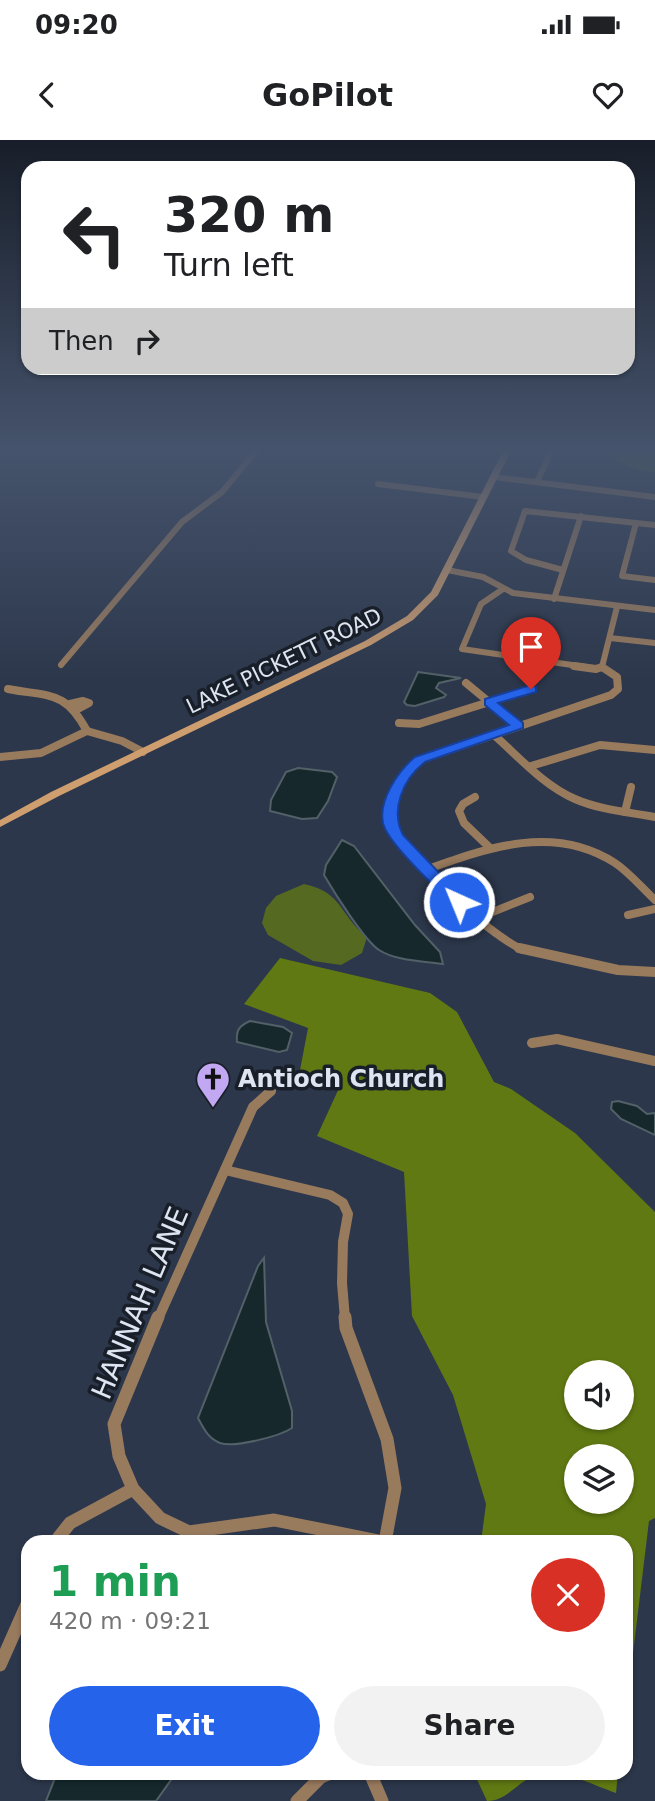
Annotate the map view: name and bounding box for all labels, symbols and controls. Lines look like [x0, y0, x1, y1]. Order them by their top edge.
text: 09:20 [35, 10, 118, 40]
icon: back [28, 76, 66, 114]
text: GoPilot [262, 76, 393, 114]
icon: heart [589, 76, 627, 114]
text: 320 m [164, 187, 334, 244]
icon: left [49, 189, 140, 280]
text: Turn left [164, 246, 294, 284]
icon: right [128, 322, 166, 360]
text: Then [49, 326, 114, 356]
street label: LAKE PICKETT ROAD [183, 603, 385, 719]
pin [501, 617, 561, 689]
icon: arrive [512, 628, 550, 666]
position arrow [422, 865, 496, 939]
church icon: Antioch Church [194, 1060, 232, 1109]
place label: Antioch Church [238, 1065, 444, 1093]
street label: HANNAH LANE [85, 1202, 195, 1404]
map controls [564, 1360, 634, 1514]
button: sound [564, 1360, 634, 1430]
button: layers [564, 1444, 634, 1514]
text: 1 min [49, 1557, 181, 1606]
button: close [531, 1558, 605, 1632]
text: 420 m · 09:21 [49, 1608, 211, 1634]
button: Exit [49, 1686, 320, 1766]
button: Share [334, 1686, 605, 1766]

